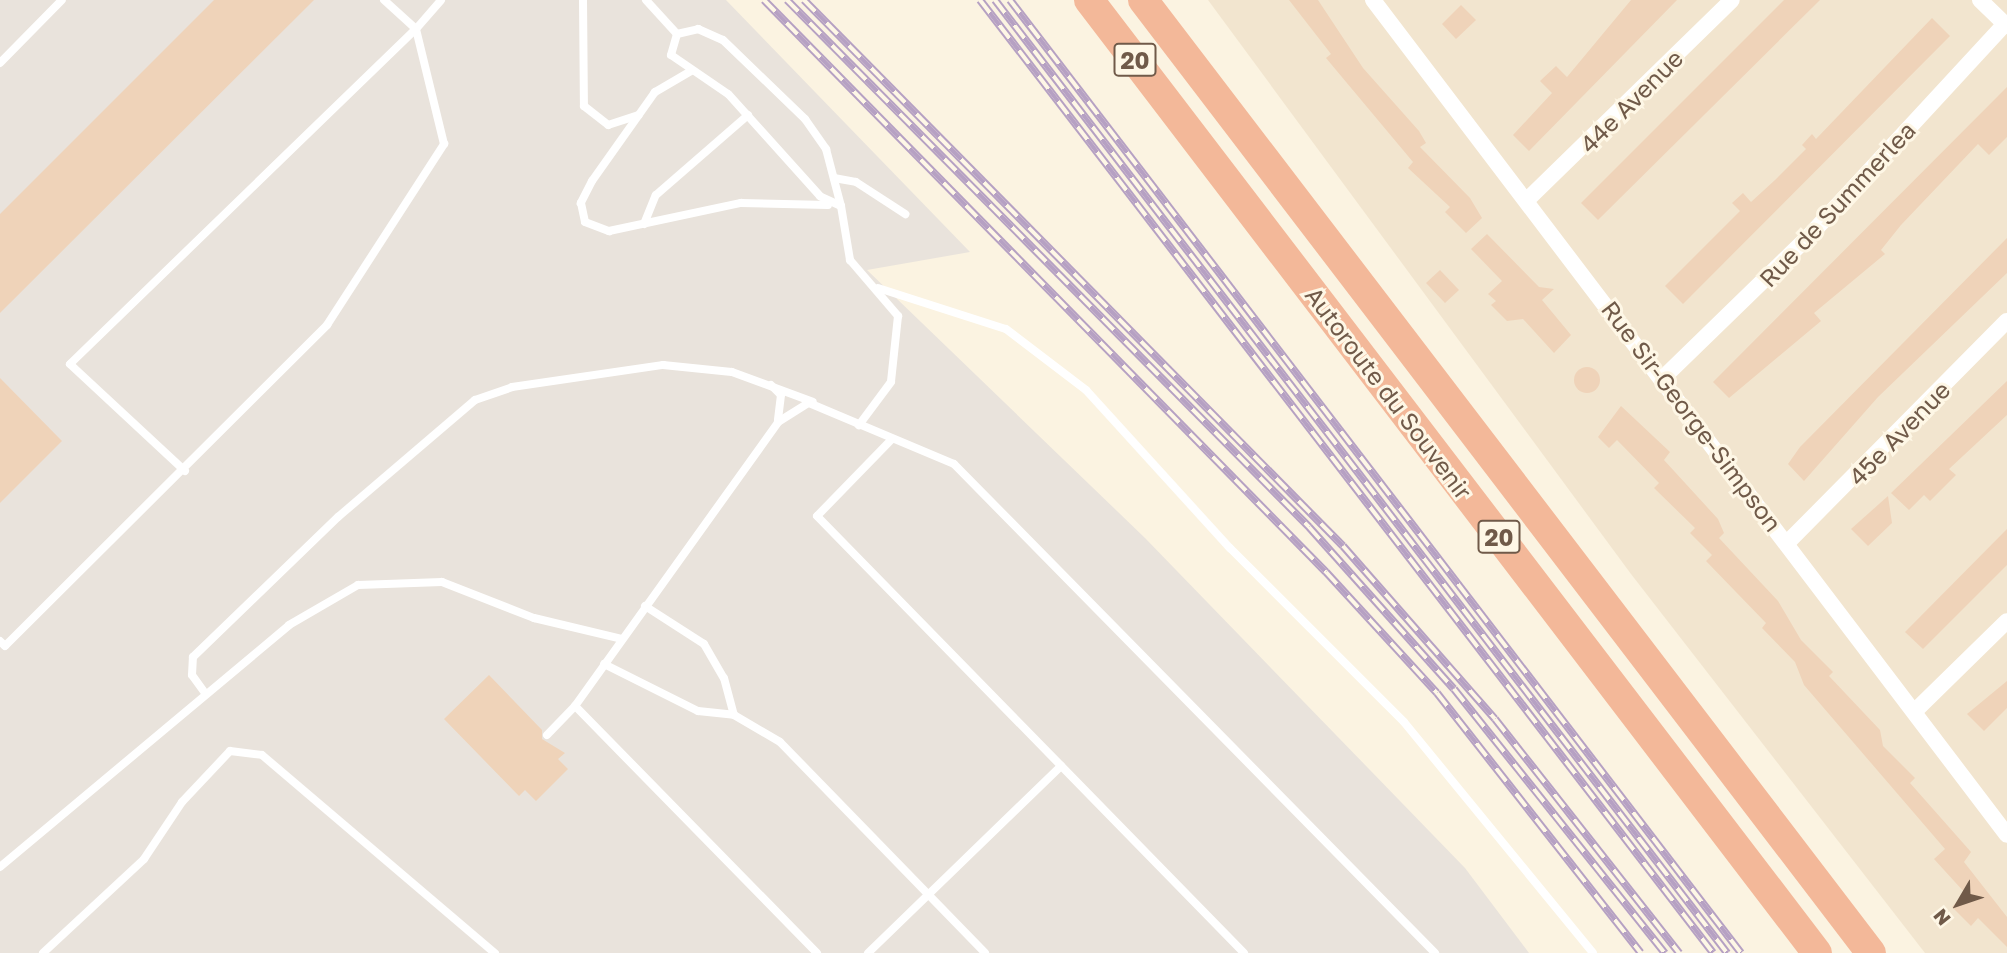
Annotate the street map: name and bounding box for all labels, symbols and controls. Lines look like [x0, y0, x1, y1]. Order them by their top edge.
road number: 20 [1112, 40, 1158, 80]
street label: 44e Avenue [1573, 43, 1689, 159]
street label: Rue de Summerlea [1753, 115, 1921, 293]
street label: Autoroute du Souvenir [1300, 281, 1478, 505]
street label: Rue Sir-George-Simpson [1596, 295, 1788, 537]
street label: 45e Avenue [1842, 375, 1956, 491]
road number: 20 [1476, 517, 1522, 556]
north arrow [1923, 869, 1993, 939]
text: N [1928, 905, 1955, 930]

